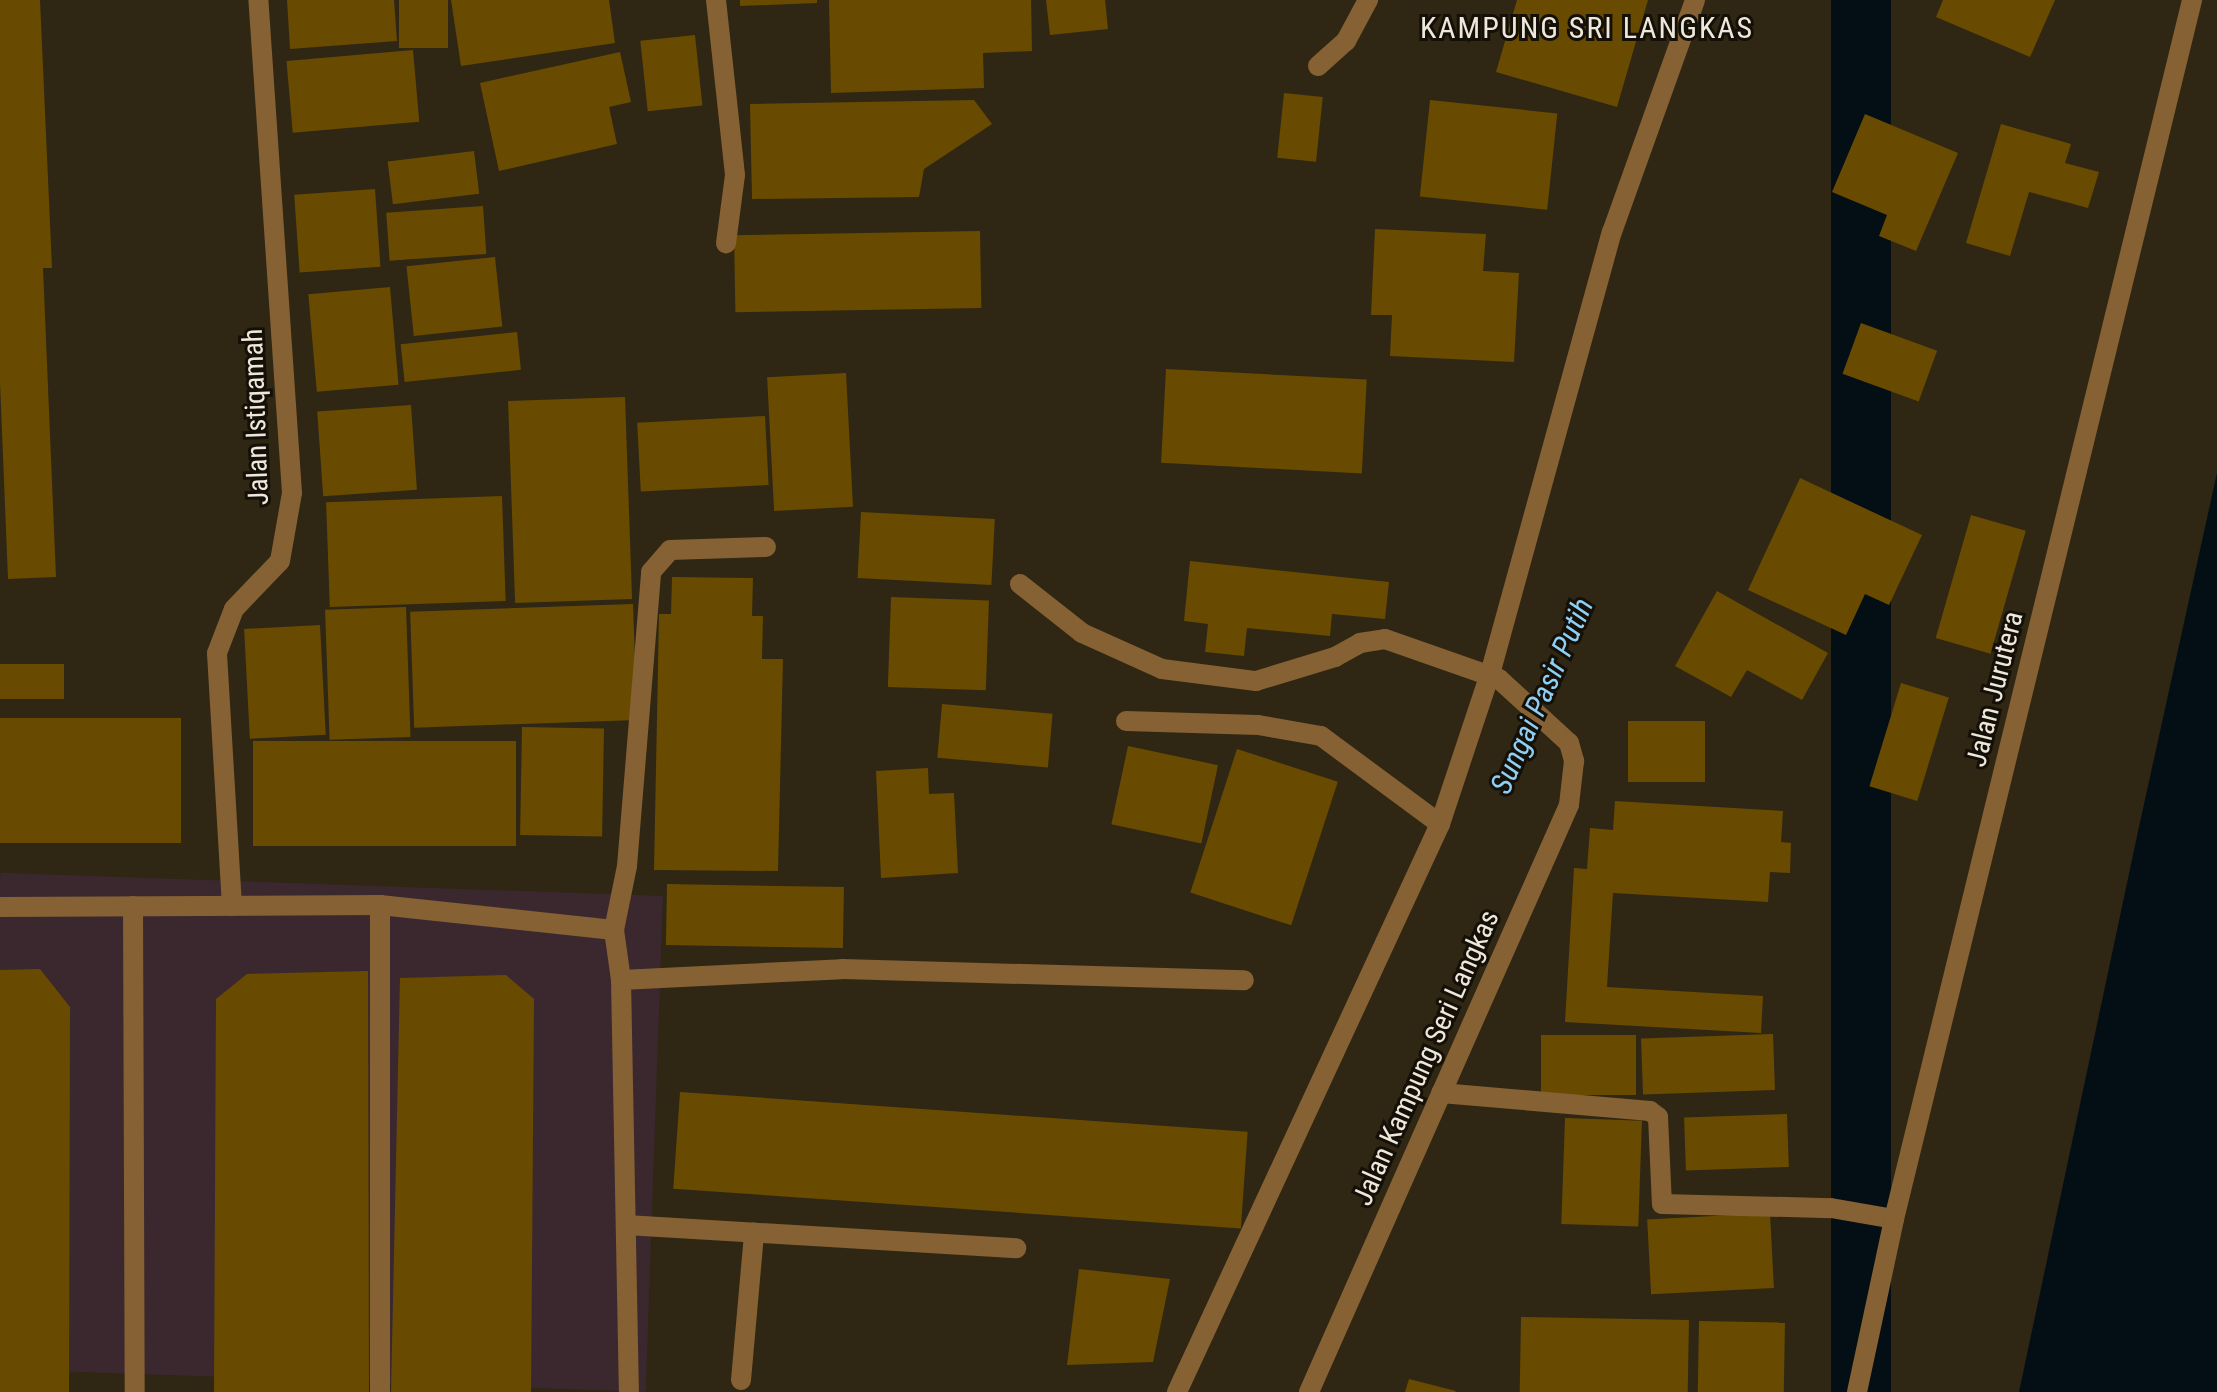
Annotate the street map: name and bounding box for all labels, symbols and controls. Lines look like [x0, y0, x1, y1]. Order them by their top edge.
district label: KAMPUNG SRI LANGKAS [1420, 10, 1754, 46]
street label: Jalan Istiqamah [236, 328, 276, 506]
water label: Sungai Pasir Putih [1483, 593, 1601, 799]
street label: Jalan Jurutera [1960, 608, 2030, 770]
street label: Jalan Kampung Seri Langkas [1346, 905, 1506, 1211]

